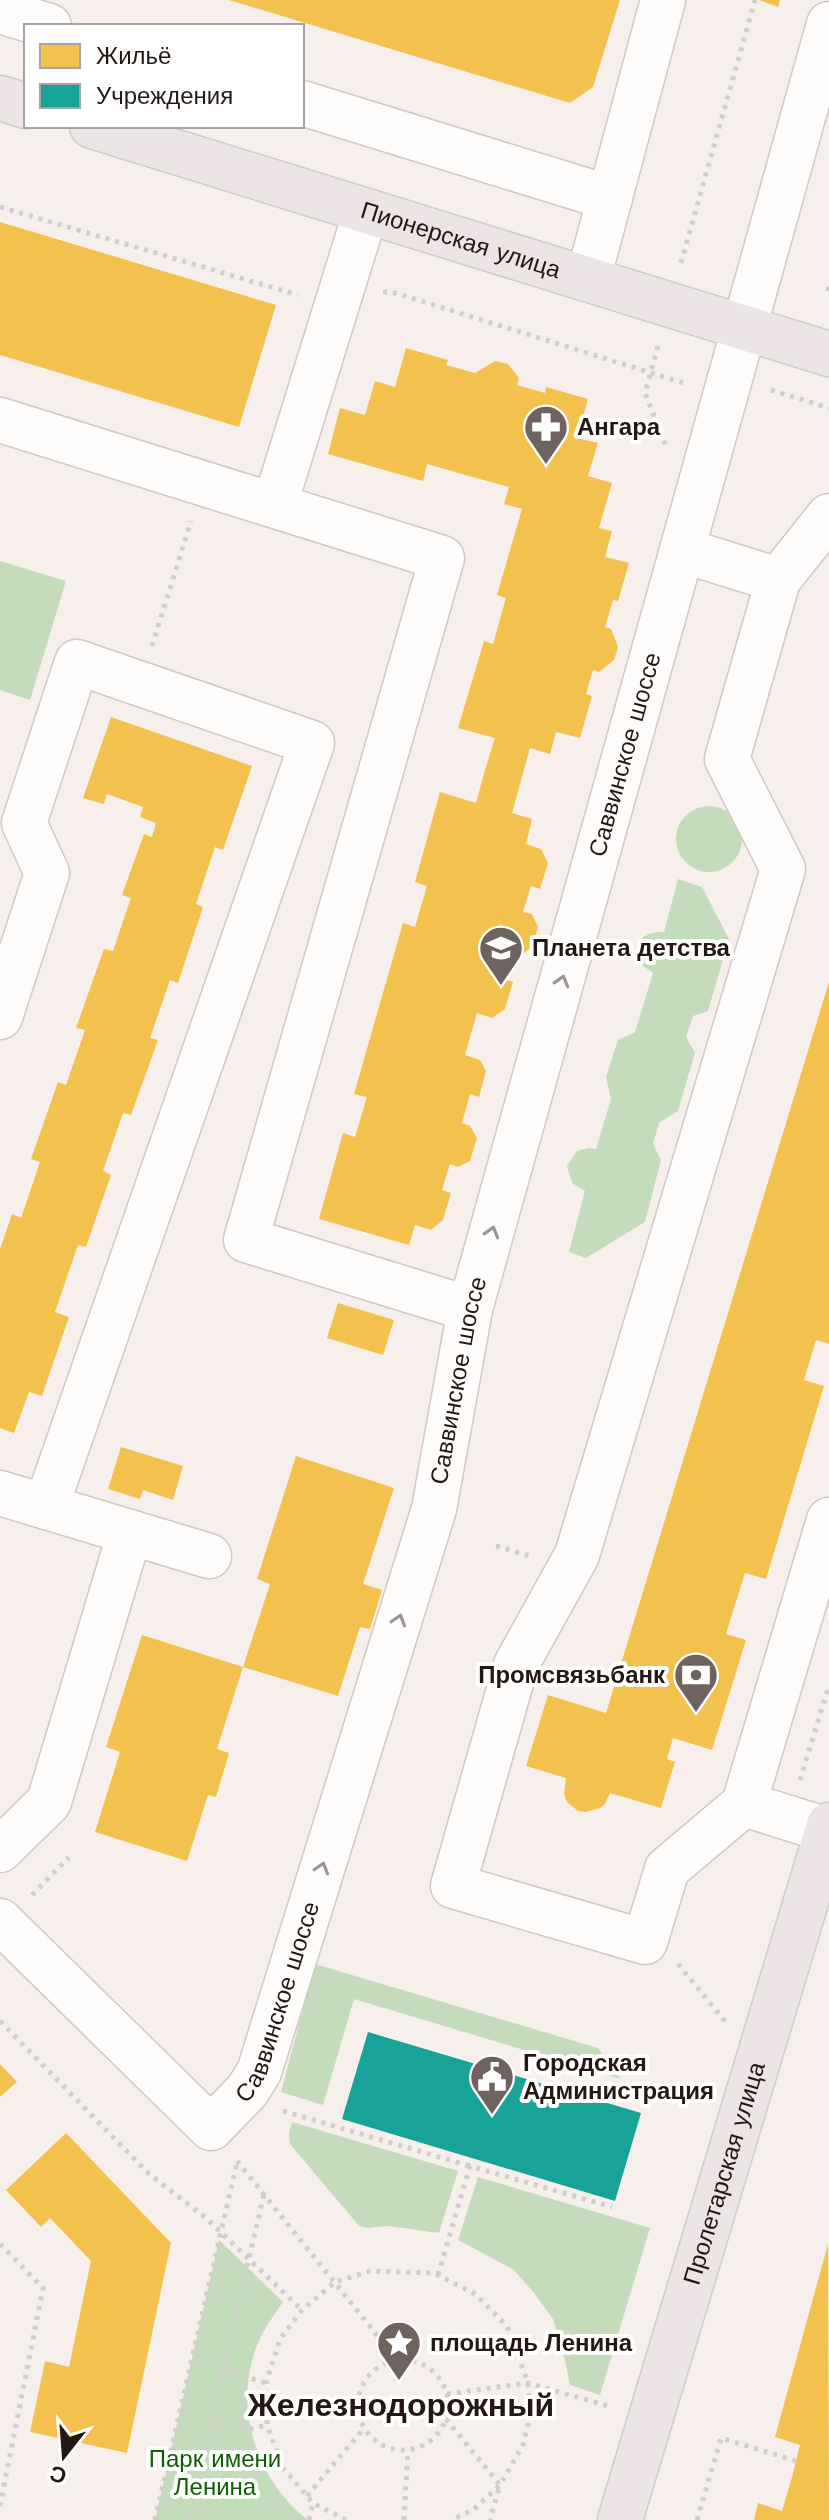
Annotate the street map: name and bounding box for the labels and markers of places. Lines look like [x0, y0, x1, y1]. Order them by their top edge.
pharmacy icon: Ангара [522, 403, 570, 466]
place label: Ангара [577, 413, 661, 441]
school or university icon: Планета детства [477, 924, 525, 987]
place label: Планета детства [532, 934, 731, 962]
bank icon: Промсвязьбанк [672, 1651, 720, 1714]
place label: Промсвязьбанк [478, 1661, 666, 1689]
place label: Городская Администрация [523, 2049, 714, 2105]
public building icon: Городская Администрация [468, 2053, 516, 2116]
place icon: площадь Ленина [375, 2319, 423, 2382]
place label: площадь Ленина [430, 2329, 633, 2357]

